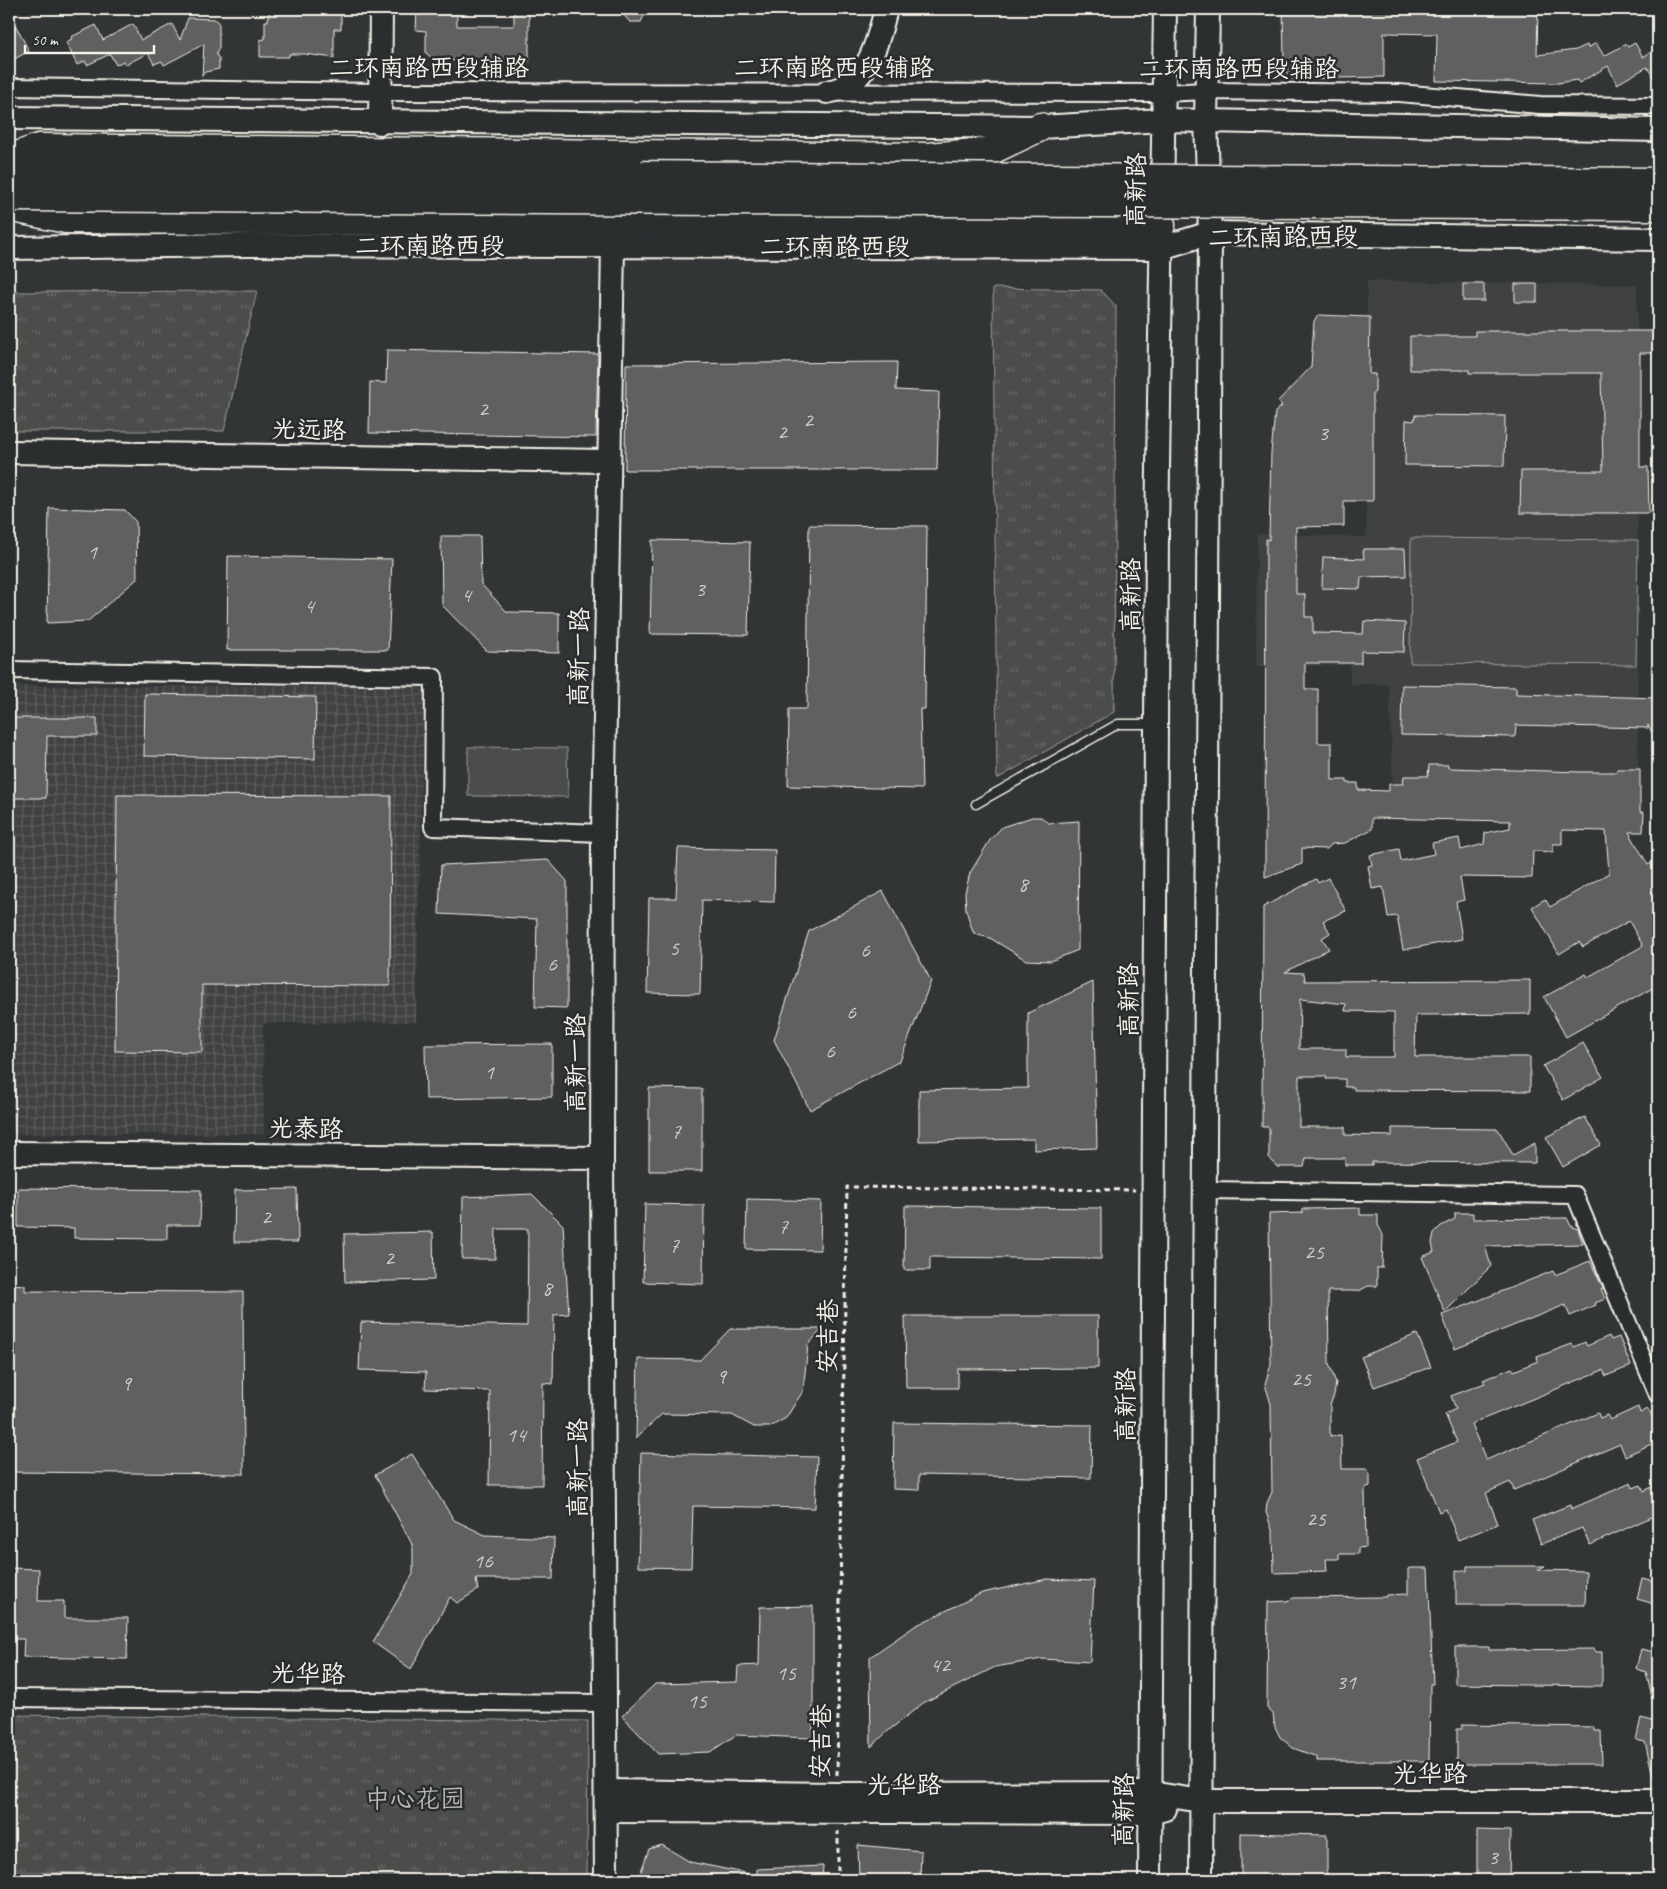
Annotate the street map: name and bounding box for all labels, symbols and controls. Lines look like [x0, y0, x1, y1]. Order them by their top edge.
scale bar [25, 22, 154, 54]
text: 50 m [32, 31, 59, 50]
street label: 二环南路西段辅路 [329, 52, 529, 84]
street label: 二环南路西段辅路 [734, 52, 934, 84]
street label: 二环南路西段辅路 [1139, 53, 1339, 85]
street label: 高新路 [1119, 152, 1153, 228]
street label: 二环南路西段 [1208, 220, 1358, 254]
street label: 二环南路西段 [355, 230, 505, 262]
street label: 二环南路西段 [760, 231, 910, 263]
house number: 2 [478, 395, 490, 423]
house number: 2 [803, 406, 815, 434]
street label: 光远路 [271, 413, 347, 447]
house number: 2 [777, 418, 789, 446]
house number: 3 [1318, 419, 1330, 447]
house number: 1 [87, 538, 98, 566]
street label: 高新路 [1115, 557, 1147, 633]
house number: 3 [695, 575, 707, 603]
house number: 4 [461, 581, 473, 609]
house number: 4 [304, 592, 316, 620]
street label: 高新一路 [562, 607, 596, 707]
house number: 8 [1018, 870, 1030, 898]
house number: 5 [669, 934, 680, 962]
house number: 6 [860, 936, 871, 964]
house number: 6 [547, 950, 558, 978]
street label: 高新路 [1113, 962, 1145, 1038]
house number: 6 [846, 998, 857, 1026]
street label: 高新一路 [560, 1013, 592, 1113]
house number: 6 [825, 1037, 836, 1065]
house number: 1 [484, 1058, 495, 1086]
street label: 光泰路 [268, 1112, 344, 1146]
house number: 7 [671, 1117, 682, 1145]
house number: 2 [261, 1203, 273, 1231]
house number: 7 [778, 1212, 789, 1240]
house number: 7 [669, 1231, 680, 1259]
house number: 25 [1304, 1238, 1325, 1266]
house number: 2 [384, 1244, 396, 1272]
house number: 8 [542, 1274, 554, 1302]
street label: 安吉巷 [811, 1298, 845, 1374]
house number: 9 [716, 1362, 728, 1390]
house number: 25 [1291, 1365, 1312, 1393]
street label: 高新路 [1110, 1367, 1142, 1443]
house number: 9 [121, 1369, 133, 1397]
street label: 高新一路 [562, 1418, 594, 1518]
house number: 14 [506, 1421, 528, 1449]
house number: 25 [1306, 1505, 1327, 1533]
house number: 16 [473, 1547, 494, 1575]
house number: 42 [930, 1651, 952, 1679]
street label: 光华路 [270, 1657, 346, 1691]
house number: 15 [776, 1659, 797, 1687]
house number: 31 [1336, 1668, 1357, 1696]
house number: 15 [687, 1687, 708, 1715]
street label: 安吉巷 [804, 1703, 838, 1779]
street label: 光华路 [1392, 1758, 1468, 1790]
street label: 光华路 [866, 1769, 942, 1801]
street label: 高新路 [1107, 1772, 1141, 1848]
park label: 中心花园 [365, 1783, 465, 1815]
house number: 3 [1488, 1843, 1500, 1871]

